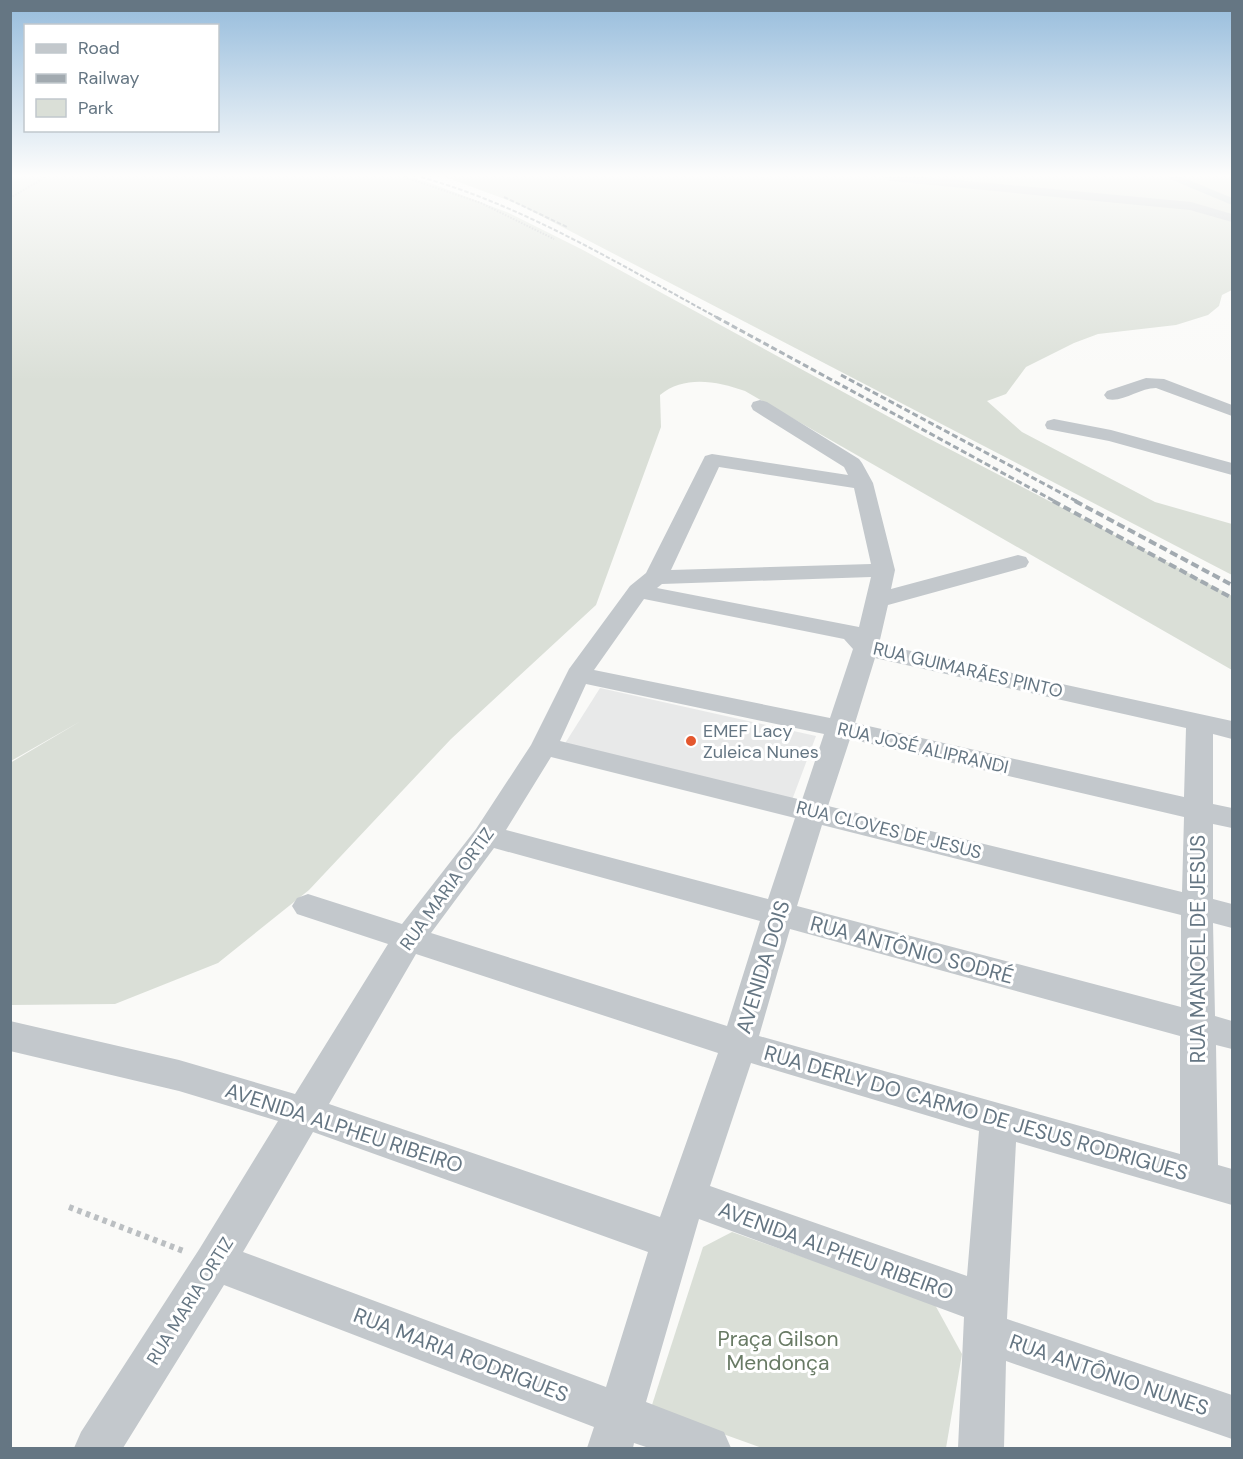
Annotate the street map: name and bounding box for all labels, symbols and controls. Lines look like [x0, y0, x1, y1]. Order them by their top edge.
legend [24, 24, 219, 132]
text: Road [78, 36, 120, 60]
text: Railway [78, 66, 140, 90]
text: Park [78, 96, 114, 120]
street label: RUA GUIMARÃES PINTO [871, 636, 1065, 704]
street label: RUA JOSÉ ALIPRANDI [835, 717, 1011, 779]
place label: EMEF Lacy Zuleica Nunes [703, 719, 819, 764]
marker: EMEF Lacy Zuleica Nunes [684, 734, 698, 748]
street label: RUA CLOVES DE JESUS [794, 795, 984, 865]
street label: RUA MARIA ORTIZ [394, 823, 500, 955]
street label: RUA MANOEL DE JESUS [1184, 835, 1212, 1063]
street label: AVENIDA DOIS [729, 897, 797, 1037]
street label: RUA ANTÔNIO SODRÉ [807, 909, 1017, 991]
street label: RUA DERLY DO CARMO DE JESUS RODRIGUES [761, 1039, 1191, 1187]
street label: AVENIDA ALPHEU RIBEIRO [222, 1076, 466, 1180]
street label: AVENIDA ALPHEU RIBEIRO [714, 1195, 958, 1307]
street label: RUA MARIA ORTIZ [141, 1233, 239, 1369]
street label: RUA MARIA RODRIGUES [350, 1301, 572, 1409]
park label: Praça Gilson Mendonça [717, 1325, 839, 1377]
street label: RUA ANTÔNIO NUNES [1006, 1328, 1212, 1422]

